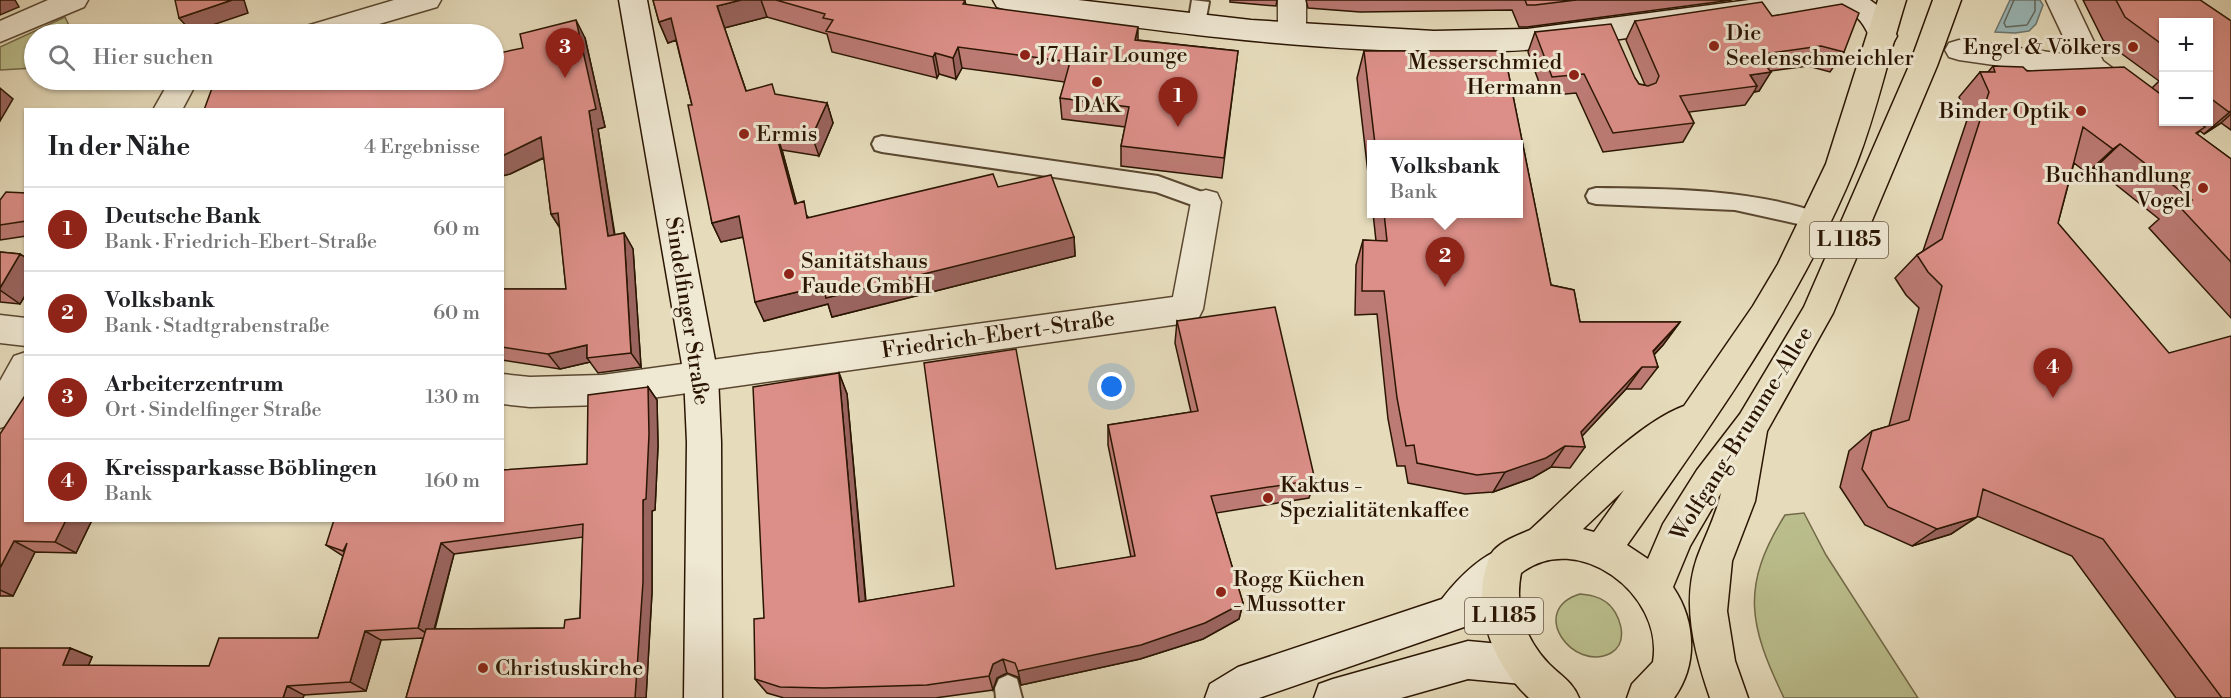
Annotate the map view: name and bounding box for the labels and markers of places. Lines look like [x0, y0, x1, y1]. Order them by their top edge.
place label: Die Seelenschmeichler [1726, 20, 1914, 72]
pin: 3 [546, 28, 584, 78]
place label: Engel & Völkers [1963, 34, 2121, 61]
marker: Die Seelenschmeichler [1707, 39, 1721, 53]
marker: Engel & Völkers [2126, 40, 2140, 54]
place label: J7 Hair Lounge [1036, 42, 1188, 69]
marker: J7 Hair Lounge [1018, 48, 1032, 62]
place label: Messerschmied Hermann [1408, 49, 1563, 101]
marker: Messerschmied Hermann [1567, 68, 1581, 82]
marker: DAK [1090, 75, 1104, 89]
pin: 1 [1158, 78, 1198, 127]
place label: DAK [1073, 92, 1122, 119]
place label: Binder Optik [1938, 98, 2071, 125]
marker: Binder Optik [2074, 104, 2088, 118]
place label: Ermis [756, 121, 817, 148]
marker: Ermis [737, 127, 751, 141]
place label: Buchhandlung Vogel [2045, 162, 2192, 214]
marker: Buchhandlung Vogel [2196, 181, 2210, 195]
pin: 2 [1426, 238, 1464, 287]
place label: Sanitätshaus Faude GmbH [801, 248, 932, 300]
marker: Sanitätshaus Faude GmbH [782, 267, 796, 281]
pin: 4 [2034, 348, 2072, 398]
place label: Kaktus - Spezialitätenkaffee [1280, 472, 1469, 524]
marker: Kaktus - Spezialitätenkaffee [1261, 491, 1275, 505]
place label: Rogg Küchen - Mussotter [1233, 566, 1365, 618]
marker: Rogg Küchen - Mussotter [1214, 585, 1228, 599]
place label: Christuskirche [495, 655, 643, 682]
marker: Christuskirche [476, 661, 490, 675]

